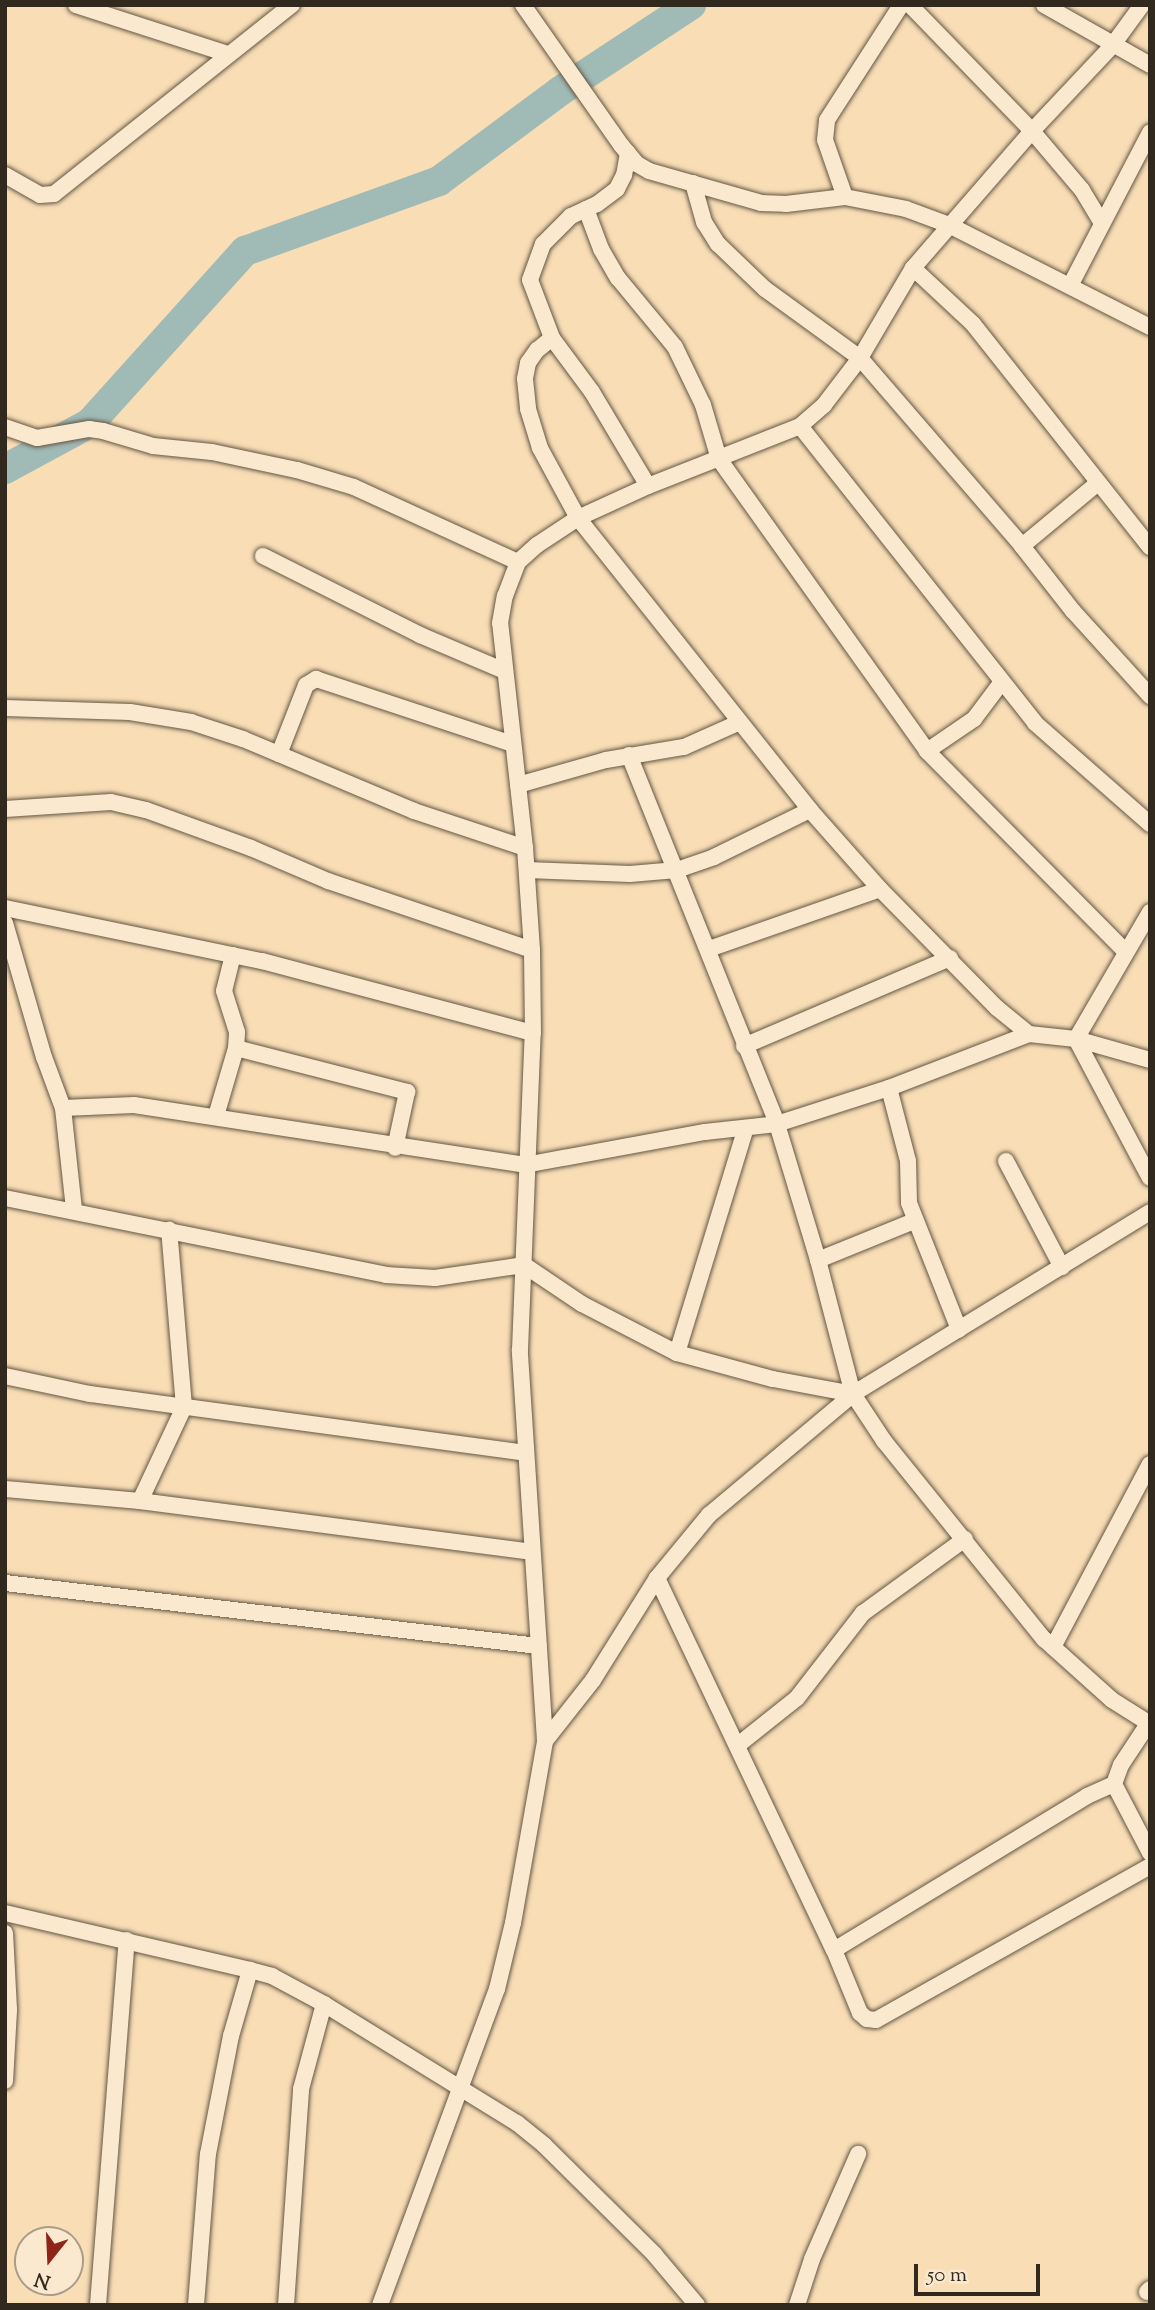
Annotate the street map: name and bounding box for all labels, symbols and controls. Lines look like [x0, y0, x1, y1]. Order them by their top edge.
north arrow [14, 2226, 84, 2296]
scale bar [917, 2250, 1043, 2294]
text: 50 m [927, 2261, 967, 2291]
text: N [32, 2264, 54, 2295]

